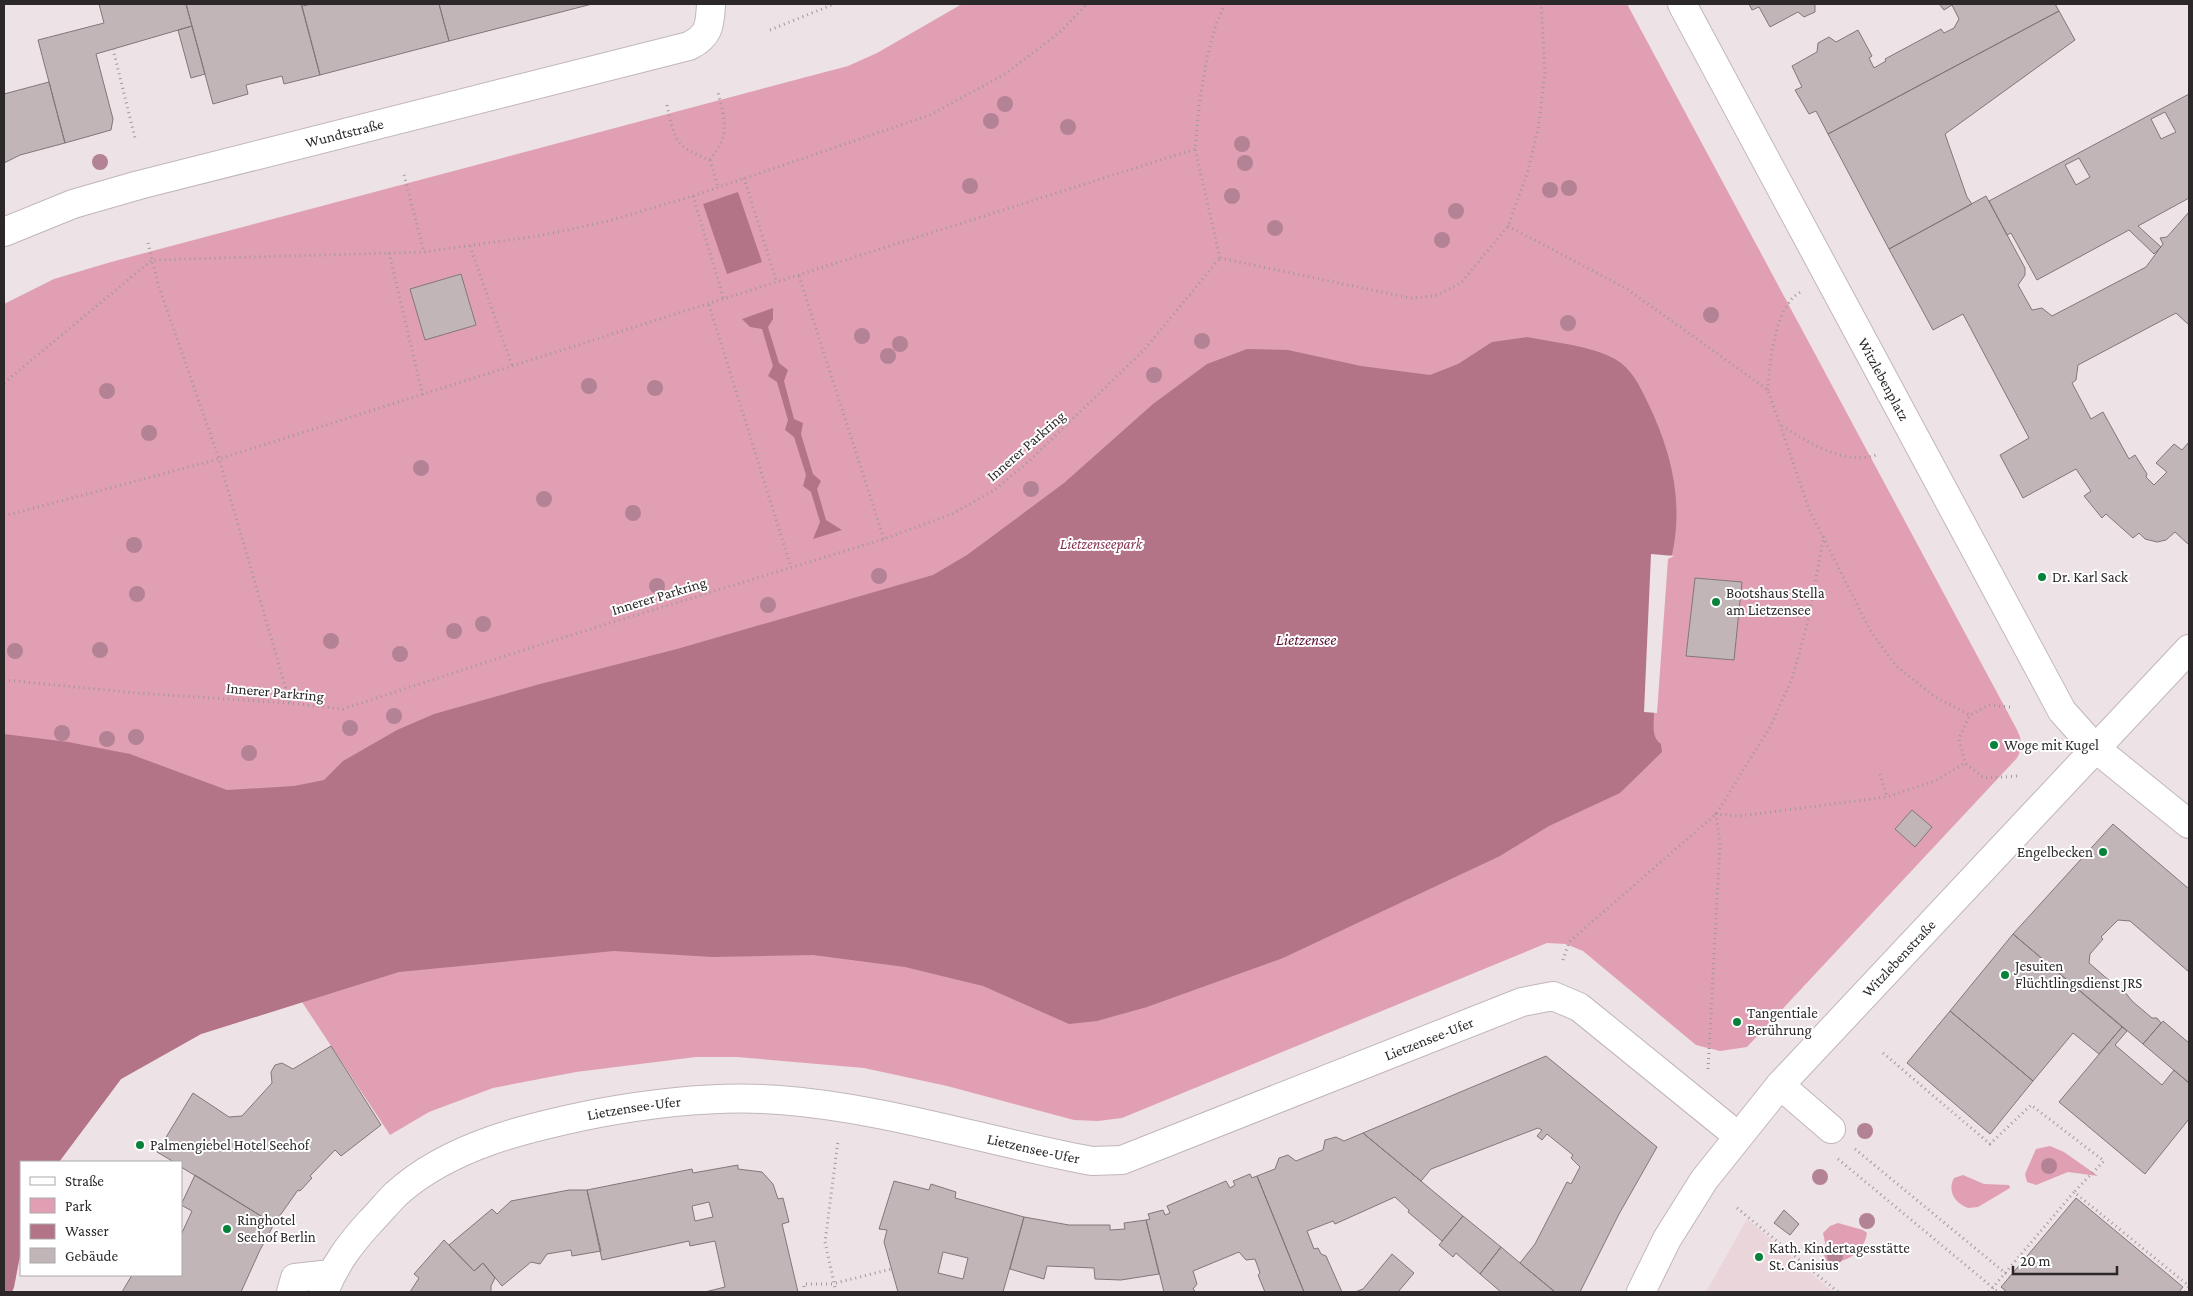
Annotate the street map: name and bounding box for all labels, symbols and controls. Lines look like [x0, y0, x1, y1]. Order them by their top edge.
street label: Wundtstraße [304, 115, 386, 151]
street label: Witzlebenplatz [1855, 335, 1912, 423]
street label: Innerer Parkring [984, 408, 1069, 485]
park label: Lietzenseepark [1060, 536, 1144, 553]
place label: Dr. Karl Sack [2052, 569, 2129, 585]
marker: Dr. Karl Sack [2036, 571, 2048, 583]
street label: Innerer Parkring [610, 574, 709, 619]
place label: Bootshaus Stella am Lietzensee [1726, 585, 1825, 618]
marker: Bootshaus Stella am Lietzensee [1710, 596, 1722, 608]
water label: Lietzensee [1276, 631, 1336, 648]
street label: Innerer Parkring [225, 680, 325, 705]
place label: Woge mit Kugel [2004, 737, 2099, 754]
marker: Woge mit Kugel [1988, 739, 2000, 751]
place label: Engelbecken [2017, 844, 2093, 861]
marker: Engelbecken [2097, 846, 2109, 858]
street label: Witzlebenstraße [1859, 916, 1939, 1000]
place label: Jesuiten Flüchtlingsdienst JRS [2013, 958, 2142, 992]
marker: Jesuiten Flüchtlingsdienst JRS [1999, 969, 2011, 981]
place label: Tangentiale Berührung [1747, 1005, 1818, 1039]
street label: Lietzensee-Ufer [1382, 1014, 1477, 1064]
marker: Tangentiale Berührung [1731, 1016, 1743, 1028]
street label: Lietzensee-Ufer [586, 1093, 682, 1123]
street label: Lietzensee-Ufer [986, 1130, 1082, 1167]
place label: Palmengiebel Hotel Seehof [150, 1137, 311, 1154]
marker: Palmengiebel Hotel Seehof [134, 1139, 146, 1151]
legend [20, 1161, 182, 1276]
text: Straße [65, 1173, 104, 1189]
text: Park [65, 1198, 92, 1214]
place label: Ringhotel Seehof Berlin [237, 1212, 316, 1245]
text: Wasser [65, 1223, 109, 1239]
marker: Ringhotel Seehof Berlin [221, 1223, 233, 1235]
place label: Kath. Kindertagesstätte St. Canisius [1769, 1240, 1910, 1273]
scale bar [2013, 1244, 2117, 1276]
text: Gebäude [65, 1248, 119, 1264]
marker: Kath. Kindertagesstätte St. Canisius [1753, 1251, 1765, 1263]
text: 20 m [2020, 1253, 2051, 1269]

